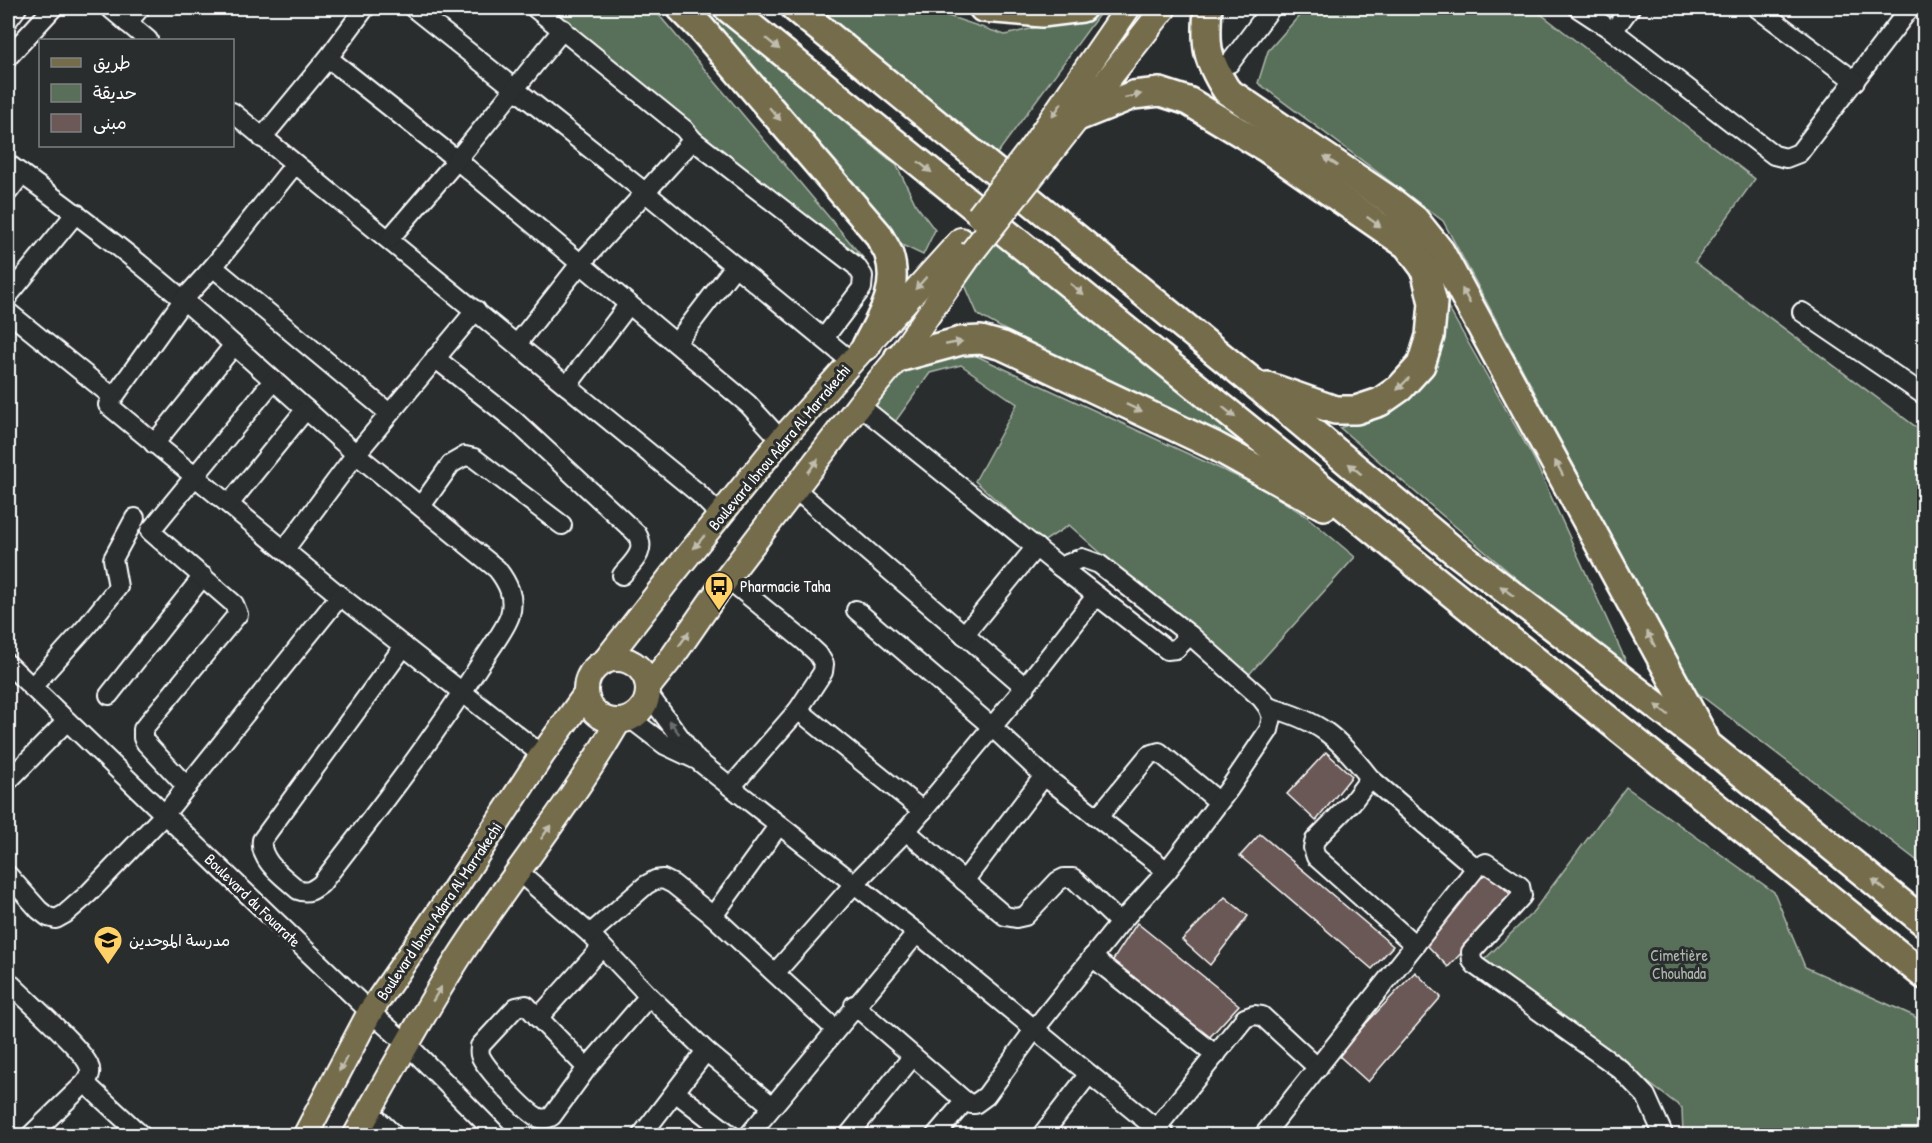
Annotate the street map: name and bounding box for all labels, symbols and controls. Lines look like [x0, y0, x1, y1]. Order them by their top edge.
one-way arrow [766, 38, 781, 50]
legend [39, 39, 234, 147]
text: طريق [93, 50, 131, 75]
text: حديقة [93, 80, 137, 105]
one-way arrow [1123, 91, 1142, 100]
one-way arrow [1051, 102, 1063, 118]
one-way arrow [768, 106, 781, 121]
text: مبنى [93, 110, 127, 135]
one-way arrow [1323, 155, 1339, 167]
one-way arrow [917, 160, 933, 173]
one-way arrow [1365, 216, 1381, 228]
one-way arrow [915, 275, 929, 289]
one-way arrow [1069, 283, 1085, 296]
one-way arrow [1461, 288, 1471, 305]
one-way arrow [945, 338, 964, 347]
street label: Boulevard Ibnou Adara Al Marrakechi [703, 359, 855, 535]
one-way arrow [1396, 377, 1410, 391]
one-way arrow [1126, 404, 1143, 413]
one-way arrow [1221, 405, 1236, 418]
one-way arrow [807, 458, 819, 474]
one-way arrow [1554, 459, 1564, 476]
one-way arrow [1347, 463, 1363, 476]
one-way arrow [692, 534, 705, 550]
bus stop icon: Pharmacie Taha [703, 570, 735, 612]
place label: Pharmacie Taha [740, 575, 831, 597]
one-way arrow [1500, 586, 1515, 598]
one-way arrow [1646, 631, 1656, 648]
one-way arrow [678, 632, 690, 647]
one-way arrow [1655, 704, 1671, 716]
one-way arrow [667, 719, 680, 735]
street label: Boulevard Ibnou Adara Al Marrakechi [371, 818, 507, 1004]
one-way arrow [540, 825, 552, 841]
street label: Boulevard du Fouarate [200, 848, 306, 952]
one-way arrow [1872, 879, 1887, 892]
school or university icon: مدرسة الموحدين [92, 924, 124, 966]
place label: مدرسة الموحدين [129, 929, 230, 951]
park label: Cimetière Chouhada [1650, 944, 1708, 984]
one-way arrow [432, 985, 442, 1002]
one-way arrow [338, 1056, 348, 1073]

